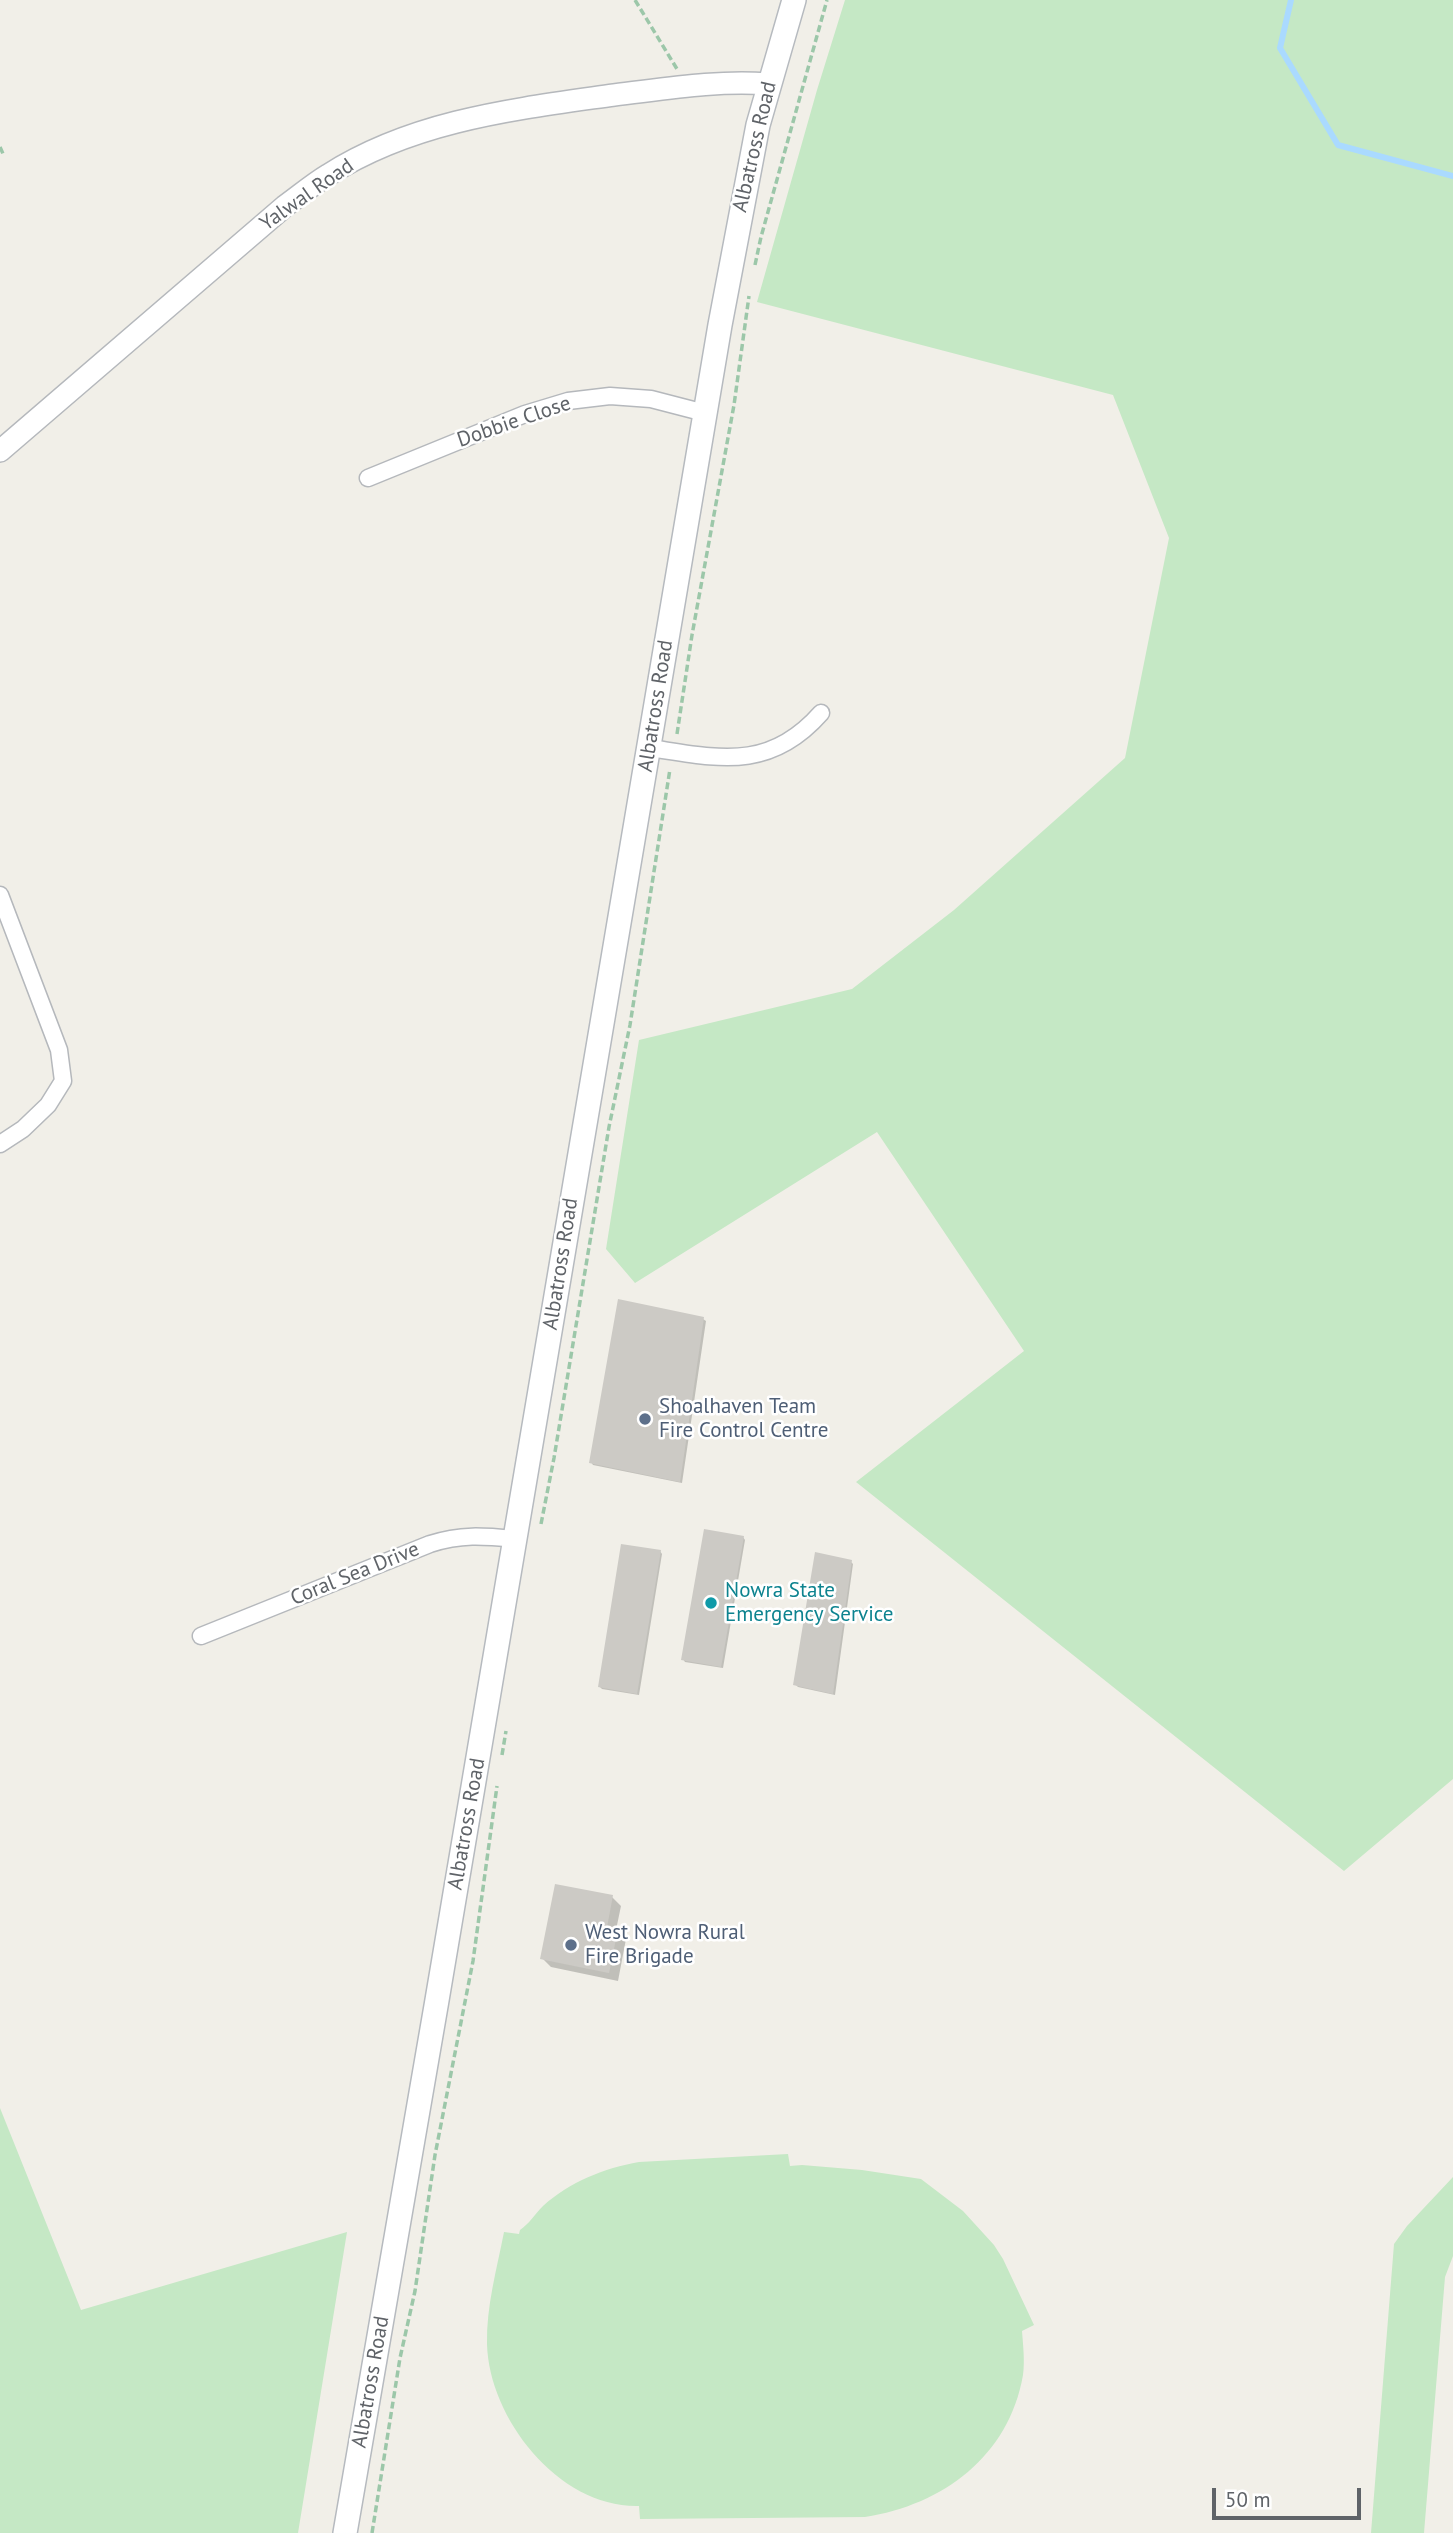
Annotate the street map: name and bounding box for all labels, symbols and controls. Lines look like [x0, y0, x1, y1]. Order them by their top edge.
street label: Albatross Road [728, 79, 782, 215]
street label: Yalwal Road [255, 153, 359, 237]
street label: Dobbie Close [454, 391, 574, 453]
street label: Albatross Road [633, 638, 679, 774]
street label: Albatross Road [538, 1196, 584, 1332]
place label: Shoalhaven Team Fire Control Centre [659, 1394, 828, 1444]
marker: Shoalhaven Team Fire Control Centre [637, 1411, 653, 1427]
street label: Coral Sea Drive [287, 1537, 423, 1611]
place label: Nowra State Emergency Service [725, 1578, 894, 1628]
marker: Nowra State Emergency Service [703, 1595, 719, 1611]
street label: Albatross Road [443, 1756, 491, 1892]
place label: West Nowra Rural Fire Brigade [585, 1920, 745, 1970]
marker: West Nowra Rural Fire Brigade [563, 1937, 579, 1953]
street label: Albatross Road [347, 2314, 395, 2450]
scale bar [1215, 2474, 1364, 2518]
text: 50 m [1225, 2486, 1271, 2513]

